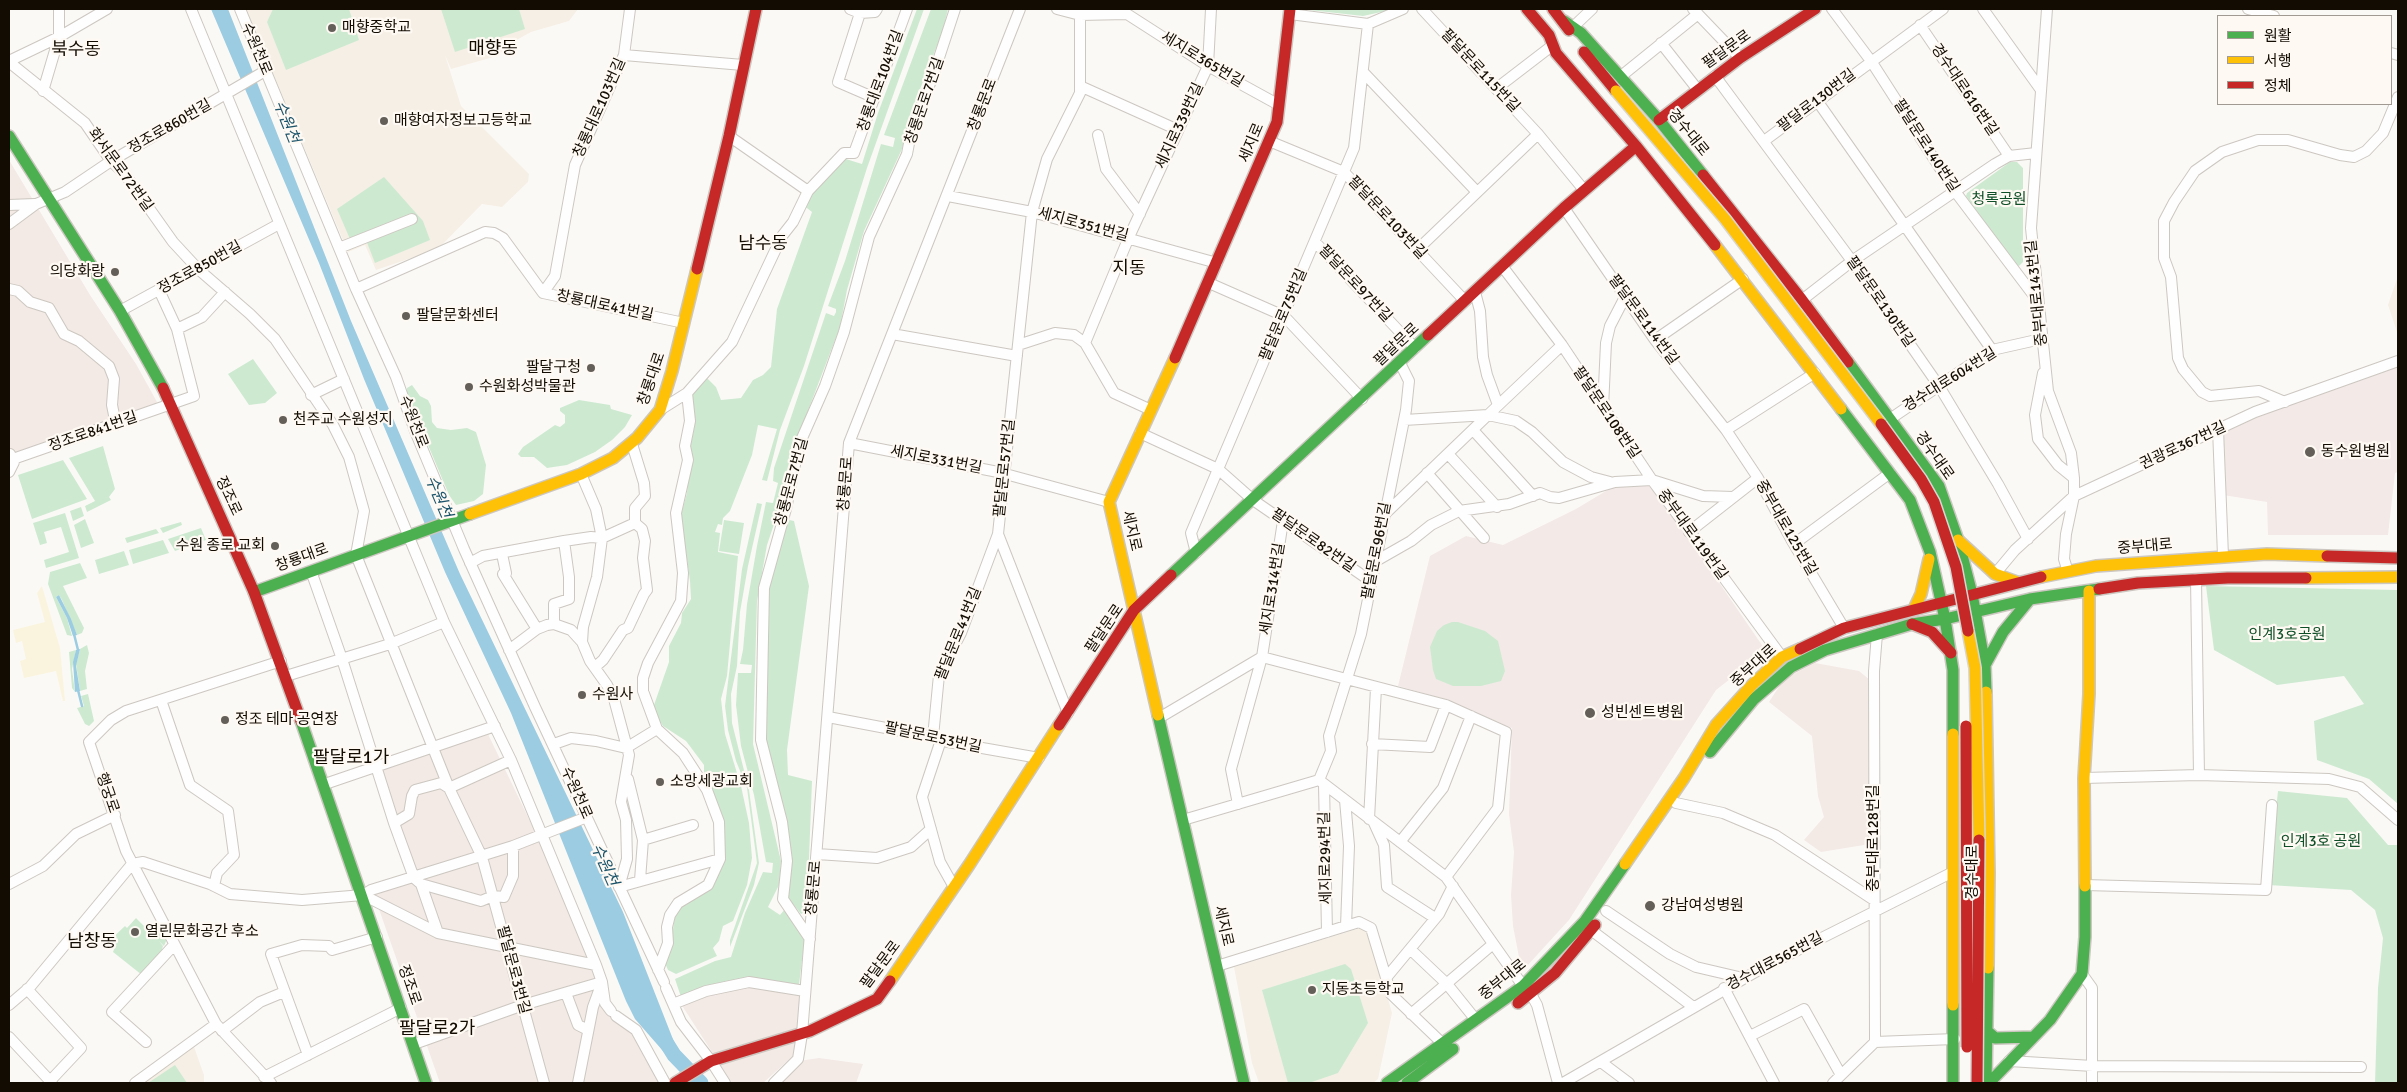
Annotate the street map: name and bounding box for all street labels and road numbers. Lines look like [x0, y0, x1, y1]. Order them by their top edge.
street label: 수원천로 [237, 20, 275, 78]
street label: 팔달문로115번길 [1437, 26, 1523, 116]
street label: 팔달문로 [1699, 27, 1755, 73]
street label: 창룡대로104번길 [854, 28, 908, 134]
street label: 세지로365번길 [1157, 28, 1247, 92]
street label: 경수대로616번길 [1927, 41, 2001, 139]
street label: 창룡대로103번길 [570, 55, 630, 161]
street label: 창룡문로7번길 [902, 55, 948, 147]
street label: 팔달로130번길 [1774, 66, 1860, 136]
street label: 창룡문로 [965, 76, 1001, 134]
street label: 세지로339번길 [1152, 80, 1208, 172]
street label: 정조로860번길 [125, 96, 215, 158]
street label: 팔달문로140번길 [1889, 96, 1963, 196]
street label: 경수대로 [1664, 106, 1712, 160]
street label: 세지로 [1236, 120, 1268, 166]
street label: 화서문로72번길 [84, 125, 156, 215]
street label: 팔달문로103번길 [1344, 173, 1430, 263]
street label: 세지로351번길 [1036, 204, 1130, 246]
street label: 정조로850번길 [155, 238, 245, 298]
street label: 중부대로143번길 [2022, 239, 2052, 347]
street label: 팔달문로97번길 [1315, 242, 1395, 326]
street label: 팔달문로130번길 [1842, 253, 1918, 351]
street label: 팔달문로75번길 [1256, 266, 1312, 364]
street label: 팔달문로114번길 [1604, 271, 1682, 369]
street label: 창룡대로41번길 [555, 287, 655, 325]
street label: 팔달문로 [1371, 320, 1423, 370]
street label: 경수대로604번길 [1900, 344, 2000, 416]
street label: 창룡대로 [635, 350, 669, 408]
street label: 팔달문로108번길 [1569, 364, 1643, 462]
street label: 수원천로 [395, 393, 431, 451]
street label: 정조로841번길 [46, 408, 140, 456]
street label: 팔달문로57번길 [991, 418, 1019, 518]
street label: 권광로367번길 [2137, 418, 2229, 474]
street label: 경수대로 [1911, 428, 1957, 484]
street label: 창룡문로7번길 [772, 436, 812, 528]
street label: 세지로331번길 [888, 442, 984, 478]
street label: 창룡문로 [835, 456, 857, 512]
street label: 정조로 [211, 473, 245, 519]
street label: 중부대로125번길 [1751, 477, 1821, 579]
street label: 중부대로119번길 [1653, 486, 1731, 584]
street label: 팔달문로96번길 [1359, 501, 1395, 601]
street label: 팔달문로82번길 [1267, 505, 1359, 577]
street label: 세지로 [1118, 509, 1144, 553]
street label: 중부대로 [2117, 536, 2173, 558]
street label: 창룡대로 [273, 540, 331, 576]
street label: 세지로314번길 [1257, 542, 1289, 636]
street label: 팔달문로41번길 [932, 585, 986, 683]
street label: 팔달문로 [1082, 601, 1128, 657]
street label: 중부대로 [1727, 641, 1781, 691]
street label: 팔달문로53번길 [883, 719, 983, 757]
street label: 수원천로 [557, 764, 595, 822]
street label: 행궁로 [92, 770, 122, 816]
street label: 중부대로128번길 [1865, 784, 1883, 892]
street label: 세지로294번길 [1316, 811, 1336, 905]
street label: 경수대로 [1964, 844, 1982, 900]
street label: 창룡문로 [803, 860, 825, 916]
street label: 세지로 [1210, 904, 1236, 948]
street label: 팔달문로3번길 [493, 924, 533, 1016]
street label: 경수대로565번길 [1723, 929, 1827, 995]
street label: 팔달문로 [857, 938, 905, 992]
street label: 중부대로 [1476, 956, 1530, 1004]
street label: 정조로 [394, 962, 424, 1008]

